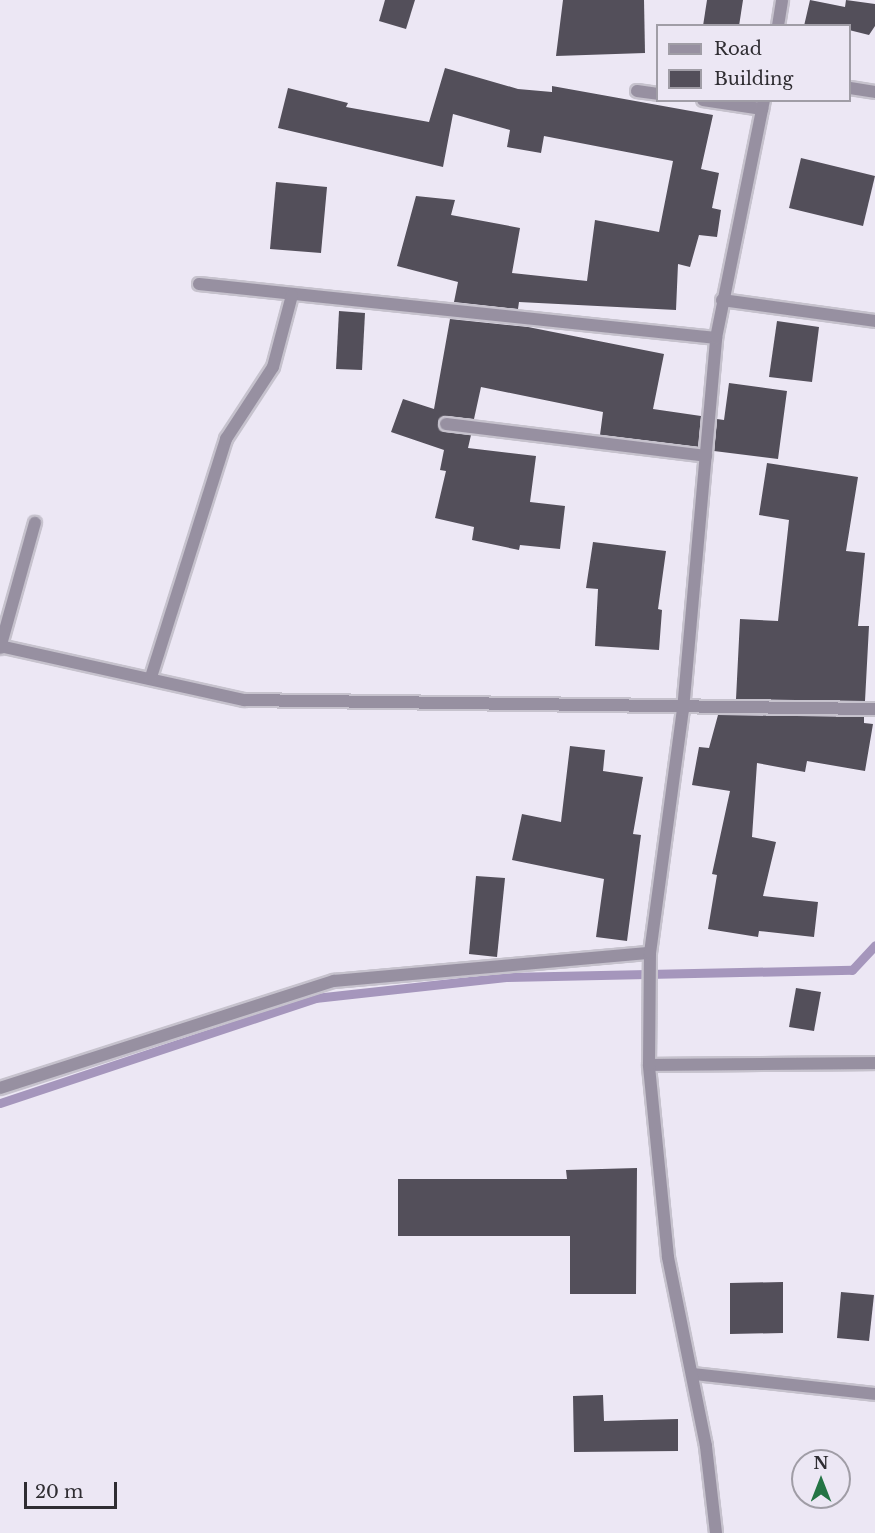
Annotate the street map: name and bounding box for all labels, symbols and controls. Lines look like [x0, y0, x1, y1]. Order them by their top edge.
legend [656, 24, 851, 102]
text: Road [714, 38, 762, 60]
text: Building [714, 68, 793, 90]
north arrow [791, 1449, 851, 1509]
text: N [813, 1453, 829, 1473]
scale bar [27, 1470, 120, 1508]
text: 20 m [35, 1481, 83, 1503]

